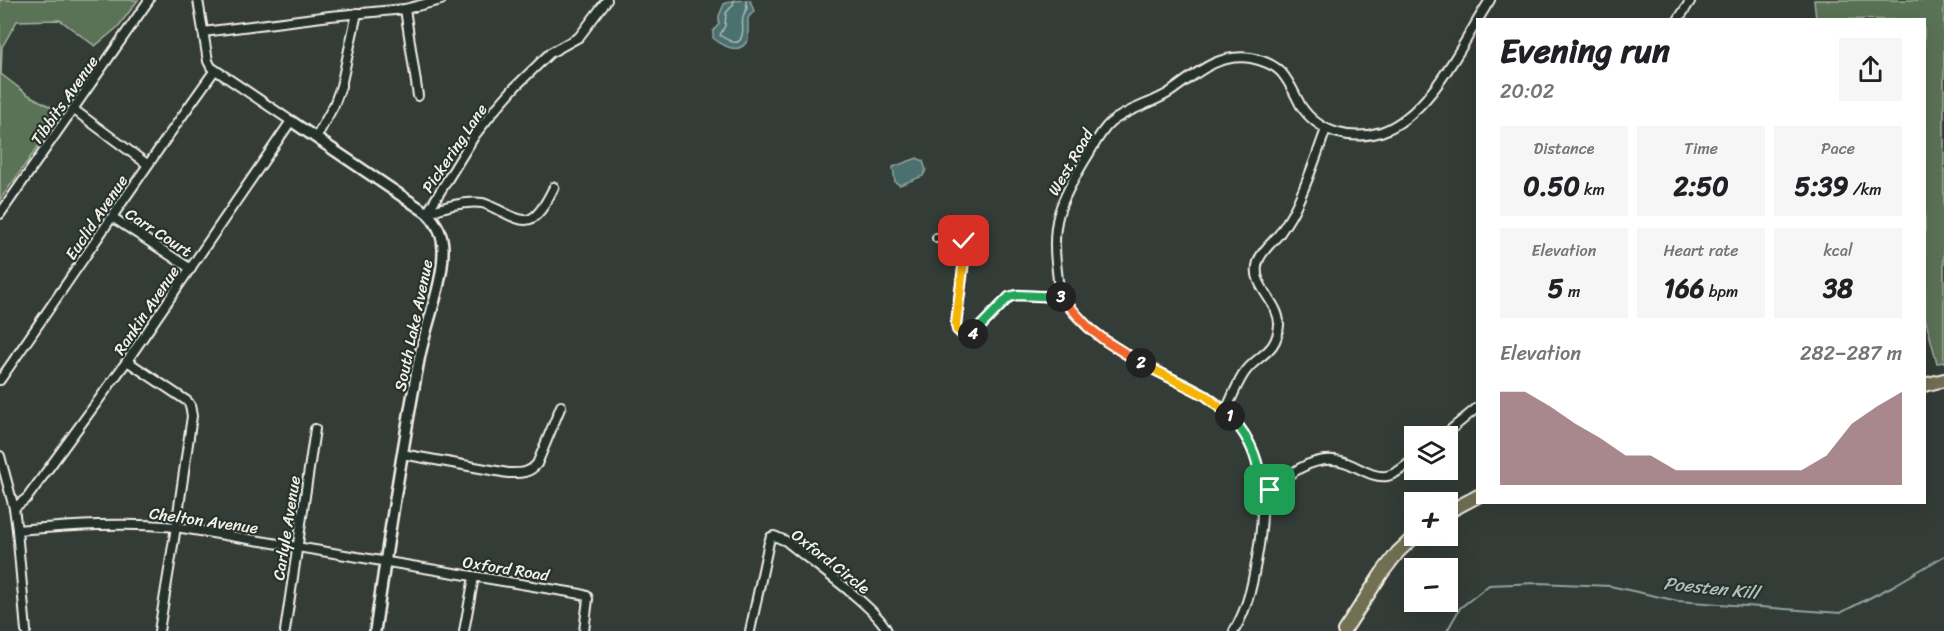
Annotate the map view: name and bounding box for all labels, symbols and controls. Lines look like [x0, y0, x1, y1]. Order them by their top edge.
text: Evening run [1500, 22, 1670, 80]
button: share [1839, 38, 1902, 101]
street label: Tibbits Avenue [23, 49, 106, 151]
text: 20:02 [1500, 74, 1554, 109]
street label: Pickering Lane [414, 97, 495, 199]
street label: West Road [1040, 122, 1102, 201]
text: Distance [1534, 134, 1594, 163]
text: Time [1684, 134, 1718, 163]
text: Pace [1821, 134, 1855, 163]
text: 0.50 [1523, 163, 1580, 209]
text: 2:50 [1673, 163, 1729, 209]
text: 5:39 [1795, 163, 1849, 209]
street label: Euclid Avenue [57, 169, 136, 266]
text: km [1580, 175, 1605, 204]
text: /km [1849, 175, 1881, 204]
street label: Carr Court [119, 200, 198, 265]
pin [938, 215, 989, 266]
icon: check [947, 224, 980, 257]
text: Elevation [1532, 236, 1596, 265]
text: Heart rate [1663, 236, 1739, 265]
text: kcal [1823, 236, 1853, 265]
street label: South Lake Avenue [385, 256, 442, 394]
street label: Rankin Avenue [106, 259, 187, 361]
text: 5 [1548, 265, 1564, 311]
text: 166 [1664, 265, 1705, 311]
text: 38 [1823, 265, 1853, 311]
text: m [1564, 277, 1580, 306]
text: bpm [1705, 277, 1738, 306]
pin: 3 [1046, 282, 1076, 312]
text: 3 [1057, 282, 1065, 311]
pin: 4 [958, 319, 988, 349]
text: 4 [968, 319, 978, 348]
text: Elevation [1500, 336, 1581, 371]
text: 282–287 m [1800, 336, 1902, 371]
pin: 2 [1126, 348, 1156, 378]
text: 2 [1136, 348, 1146, 377]
pin: 1 [1215, 401, 1245, 431]
text: 1 [1227, 401, 1233, 430]
map controls [1404, 426, 1458, 612]
button: layers [1404, 426, 1458, 480]
pin [1244, 464, 1295, 515]
icon: arrive [1253, 473, 1286, 506]
street label: Carlyle Avenue [264, 474, 309, 582]
button: + [1404, 492, 1458, 546]
street label: Chelton Avenue [148, 499, 260, 542]
street label: Oxford Circle [785, 521, 877, 602]
street label: Oxford Road [461, 547, 553, 590]
button: − [1404, 558, 1458, 612]
water label: Poesten Kill [1662, 567, 1764, 609]

